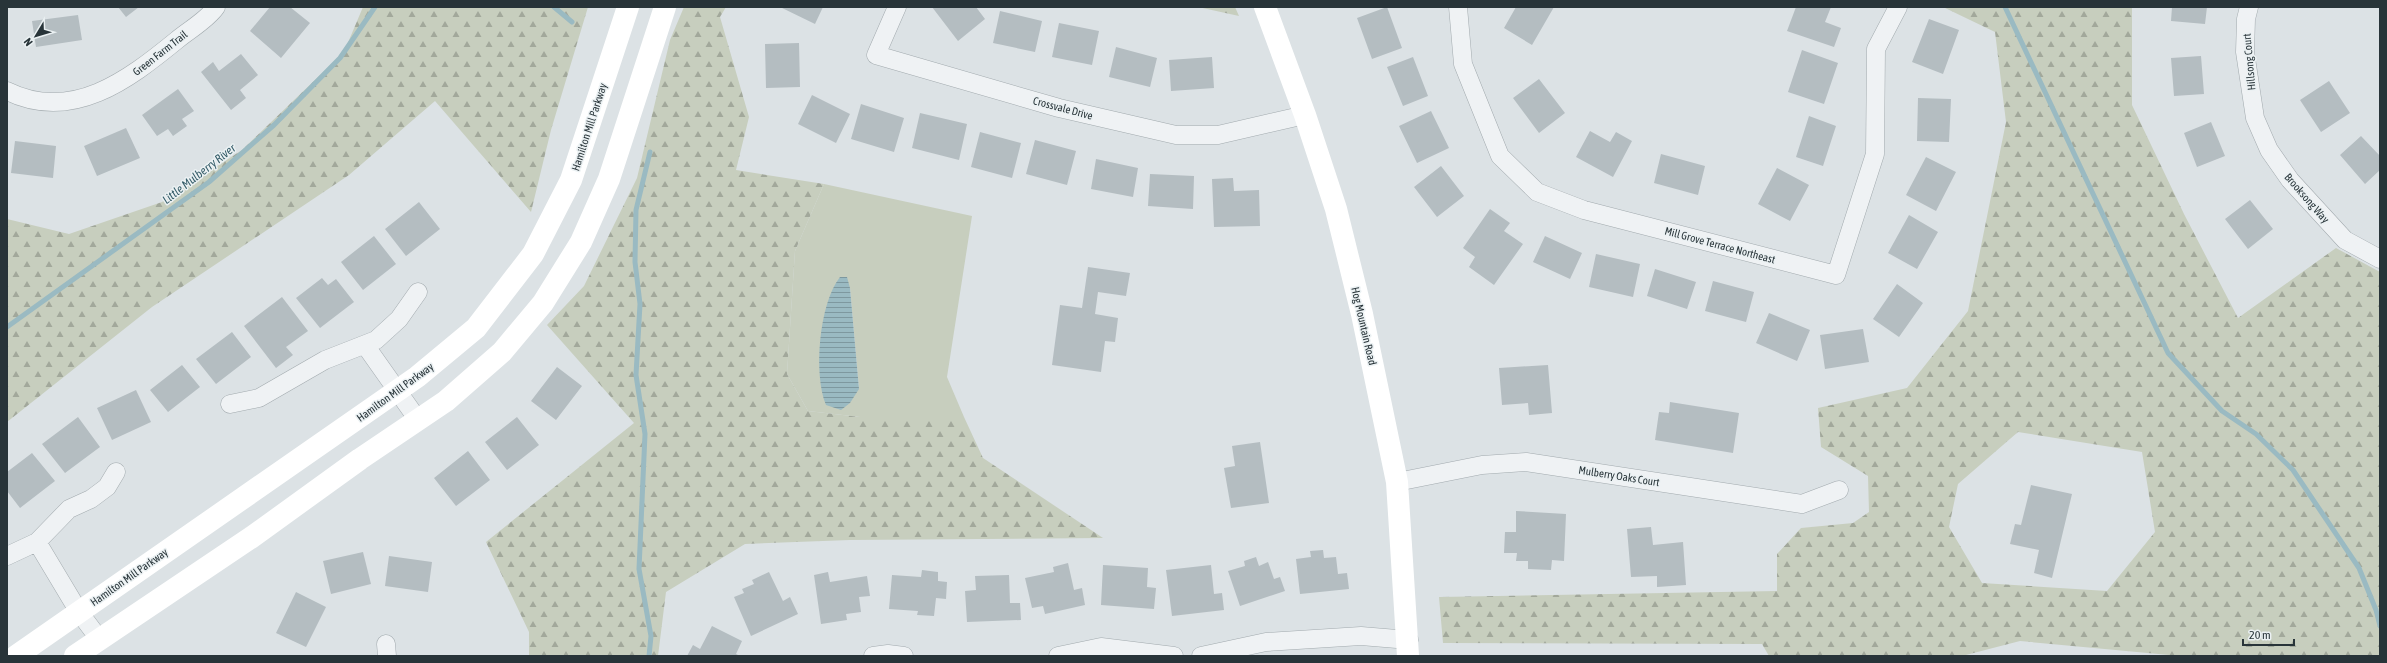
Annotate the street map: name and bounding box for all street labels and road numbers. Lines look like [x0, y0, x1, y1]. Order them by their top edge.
street label: Green Farm Trail [130, 28, 190, 78]
street label: Hillsong Court [2241, 33, 2257, 91]
street label: Hamilton Mill Parkway [569, 81, 609, 172]
street label: Crossvale Drive [1032, 94, 1094, 122]
street label: Brooksong Way [2282, 171, 2332, 226]
street label: Mill Grove Terrace Northeast [1663, 224, 1777, 266]
street label: Hog Mountain Road [1349, 286, 1379, 366]
street label: Hamilton Mill Parkway [354, 360, 436, 424]
street label: Mulberry Oaks Court [1578, 464, 1660, 488]
street label: Hamilton Mill Parkway [88, 546, 170, 608]

